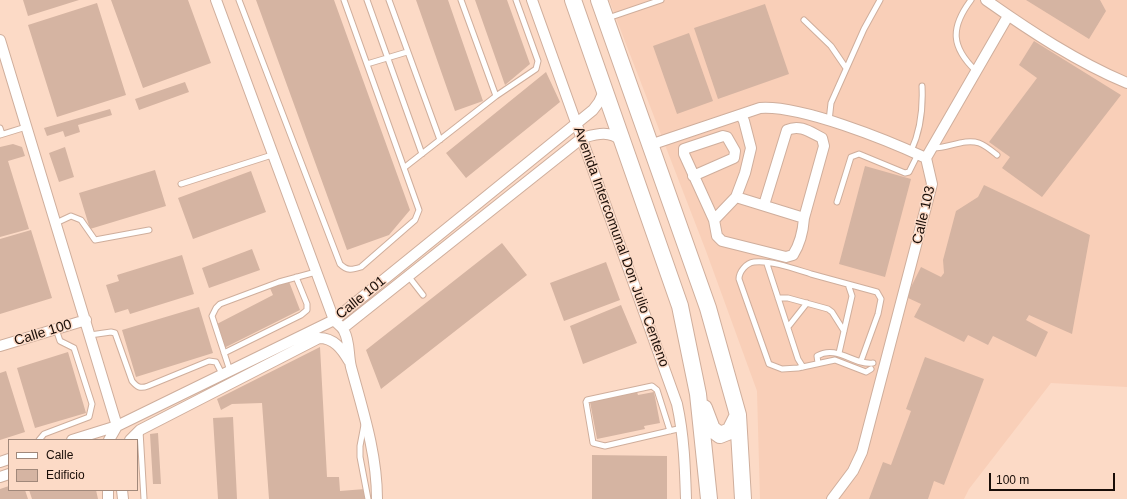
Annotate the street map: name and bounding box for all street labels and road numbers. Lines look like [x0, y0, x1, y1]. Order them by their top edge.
street label: Avenida Intercomunal Don Julio Centeno [570, 125, 672, 369]
street label: Calle 103 [909, 184, 939, 246]
street label: Calle 101 [333, 273, 389, 323]
street label: Calle 100 [12, 316, 74, 350]

